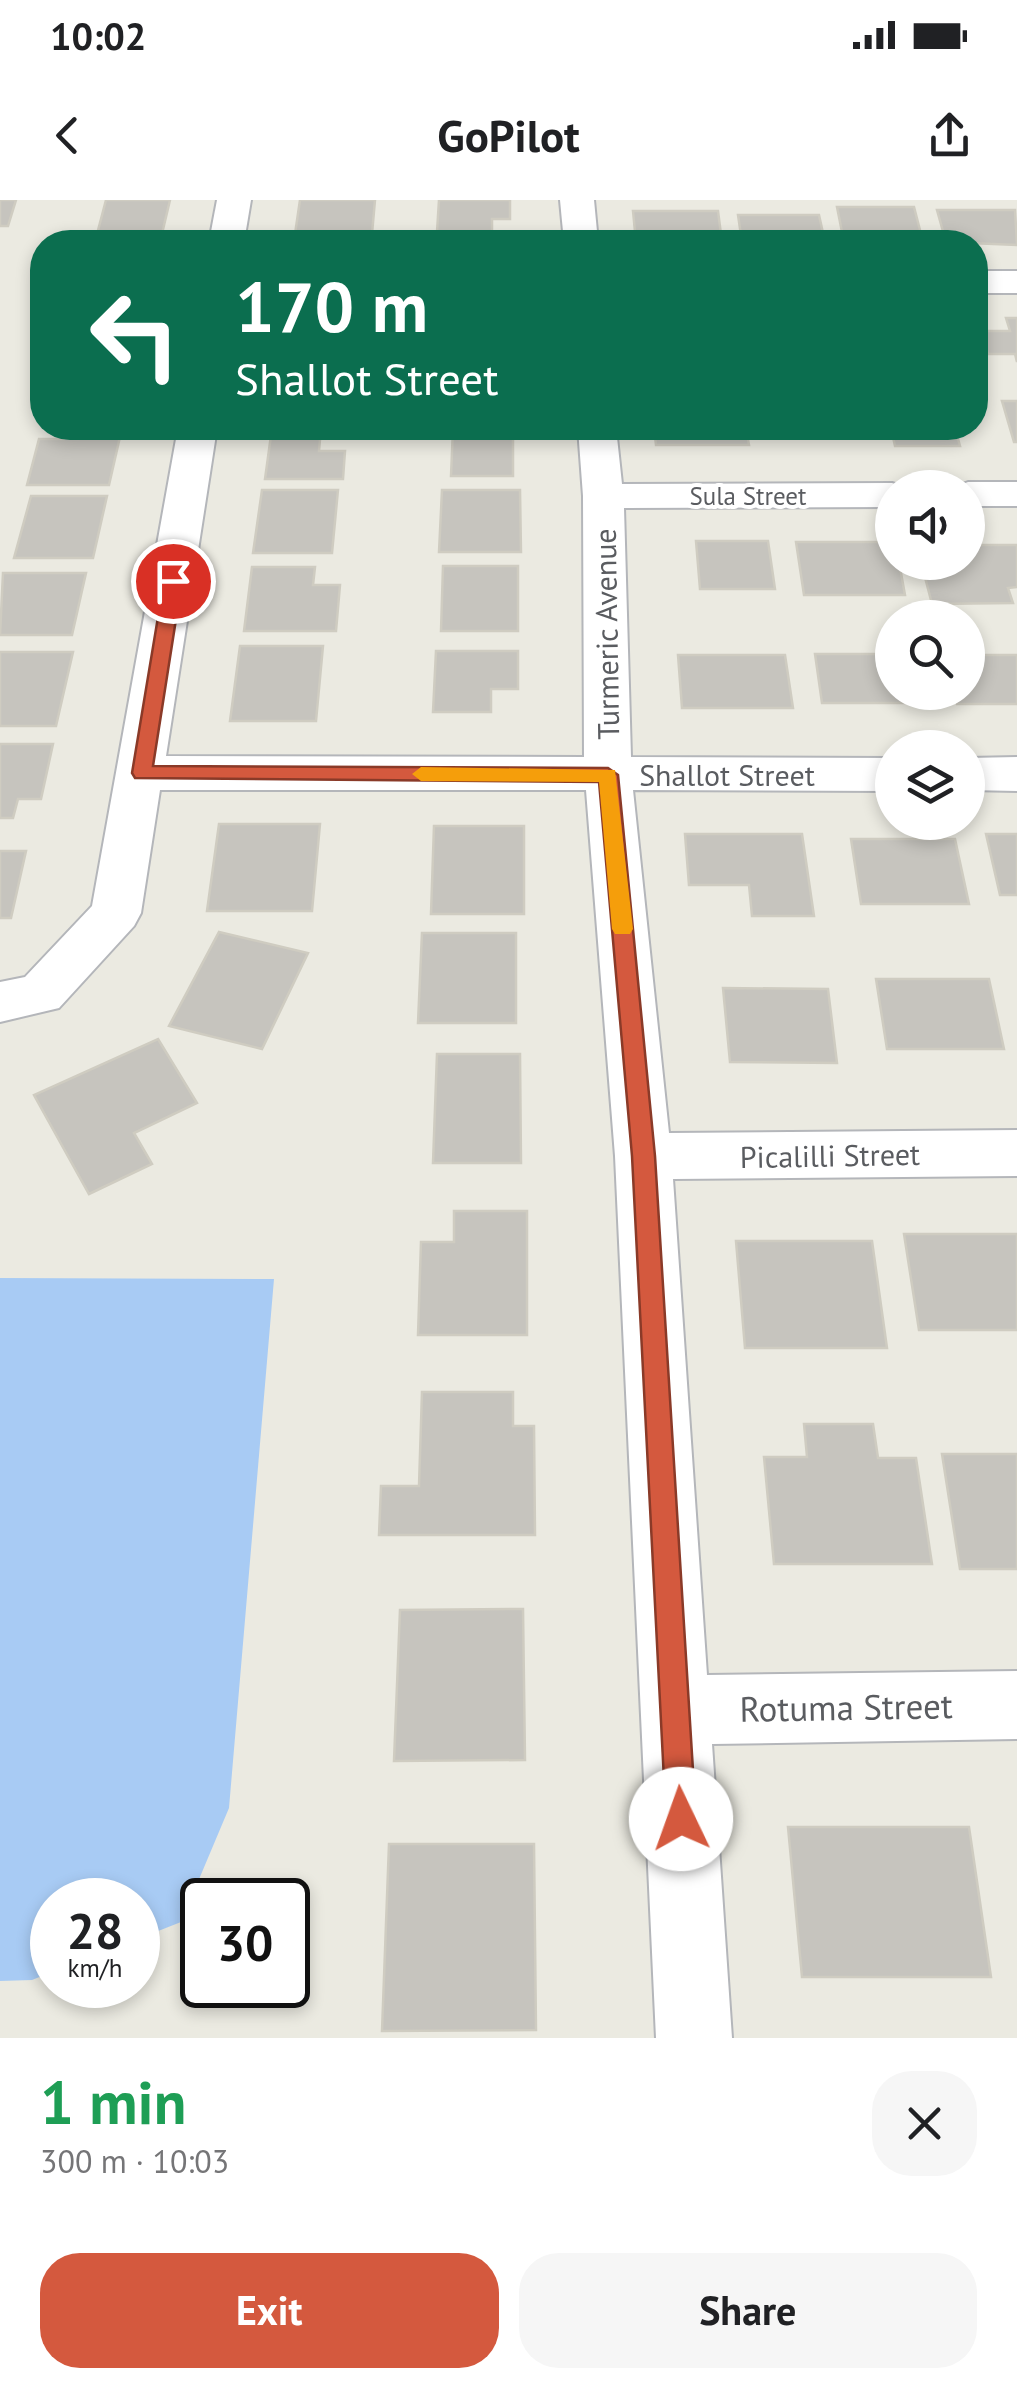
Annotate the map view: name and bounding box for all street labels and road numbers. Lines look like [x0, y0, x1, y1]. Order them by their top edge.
street label: Sula Street [690, 480, 807, 512]
street label: Turmeric Avenue [585, 528, 627, 740]
street label: Shallot Street [639, 755, 815, 794]
street label: Picalilli Street [740, 1134, 920, 1176]
street label: Rotuma Street [739, 1682, 953, 1732]

